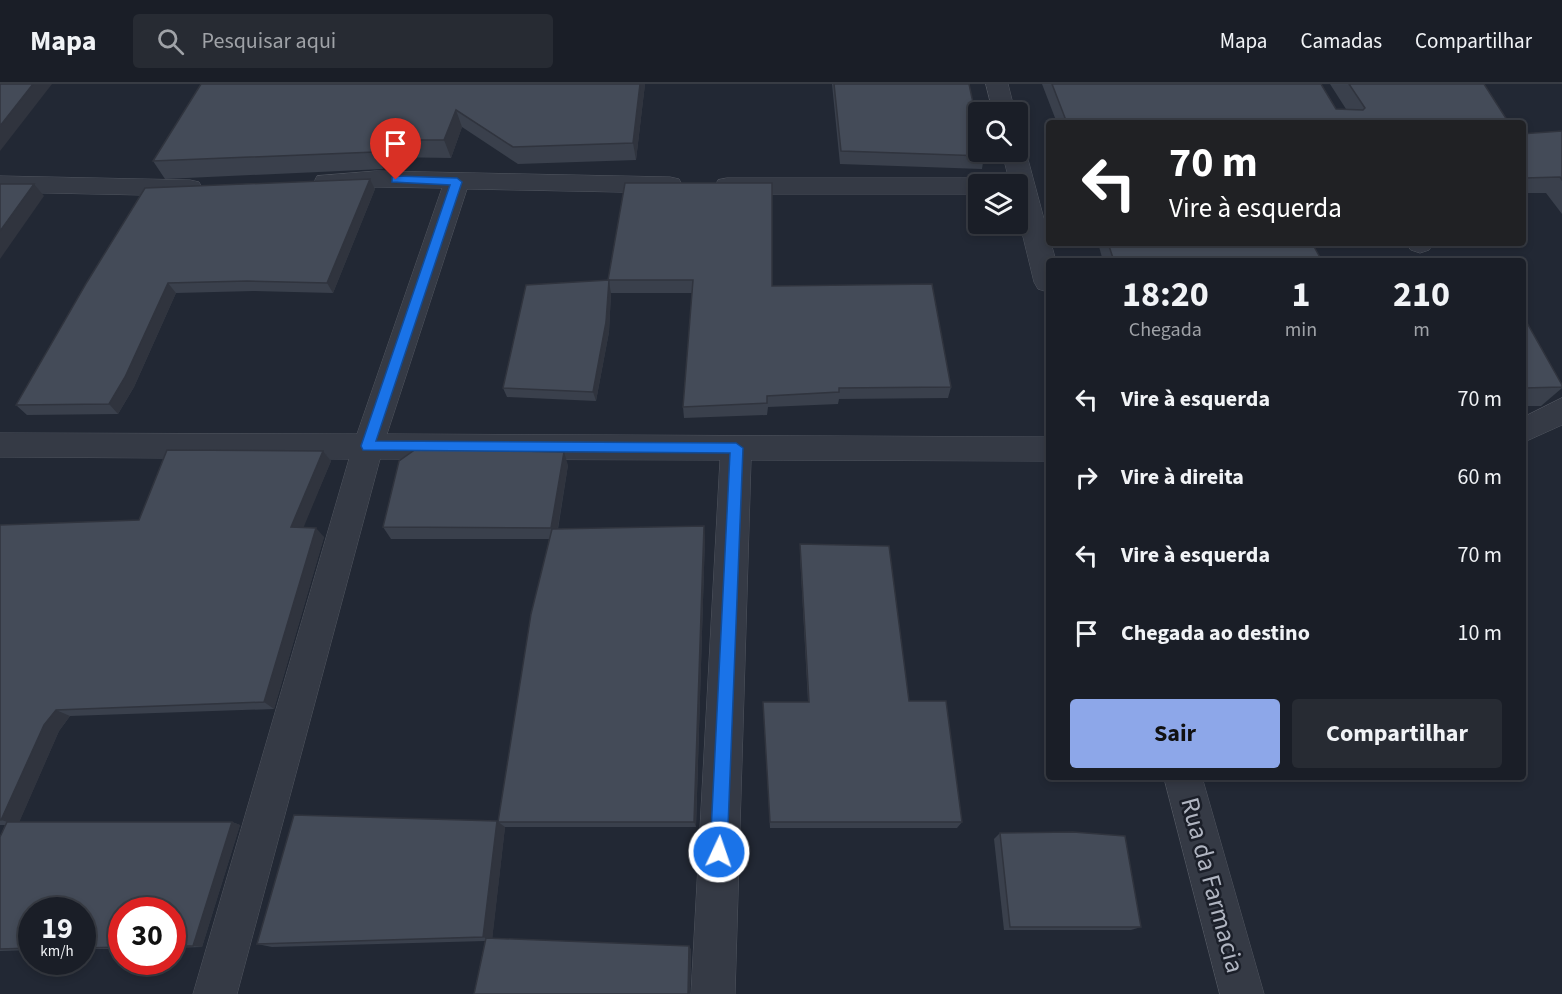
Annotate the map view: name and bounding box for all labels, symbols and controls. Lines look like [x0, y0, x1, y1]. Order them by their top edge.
search box [133, 14, 553, 68]
text: Mapa [30, 21, 97, 61]
icon: search [154, 25, 187, 58]
text: Pesquisar aqui [202, 25, 336, 57]
text: Mapa [1220, 26, 1267, 56]
text: Camadas [1300, 26, 1382, 56]
text: Compartilhar [1415, 26, 1532, 56]
map controls [968, 102, 1028, 234]
button: search [968, 102, 1028, 162]
pin [370, 118, 421, 180]
icon: arrive [379, 127, 412, 160]
text: 70 m [1169, 133, 1258, 193]
icon: left [1070, 144, 1148, 222]
button: layers [968, 174, 1028, 234]
text: Vire à esquerda [1169, 189, 1342, 228]
text: 18:20 [1122, 269, 1209, 320]
text: 1 [1291, 269, 1310, 320]
text: 210 [1393, 269, 1450, 320]
text: Chegada [1129, 316, 1202, 344]
text: min [1285, 316, 1317, 344]
text: m [1413, 316, 1430, 344]
icon: left [1070, 383, 1103, 416]
text: Vire à esquerda [1121, 383, 1270, 415]
text: 70 m [1457, 383, 1502, 415]
icon: right [1070, 461, 1103, 494]
text: Vire à direita [1121, 461, 1244, 493]
text: 60 m [1457, 461, 1502, 493]
icon: left [1070, 539, 1103, 572]
text: Vire à esquerda [1121, 539, 1270, 571]
text: 70 m [1457, 539, 1502, 571]
icon: arrive [1070, 617, 1103, 650]
text: Chegada ao destino [1121, 617, 1310, 649]
text: 10 m [1457, 617, 1502, 649]
button: Sair [1070, 699, 1280, 768]
button: Compartilhar [1292, 699, 1502, 768]
street label: Rua da Farmacia [1171, 793, 1254, 977]
position arrow [687, 820, 751, 884]
speed limit sign: 30 [108, 897, 186, 975]
text: 19 [41, 907, 73, 950]
text: km/h [40, 941, 74, 962]

